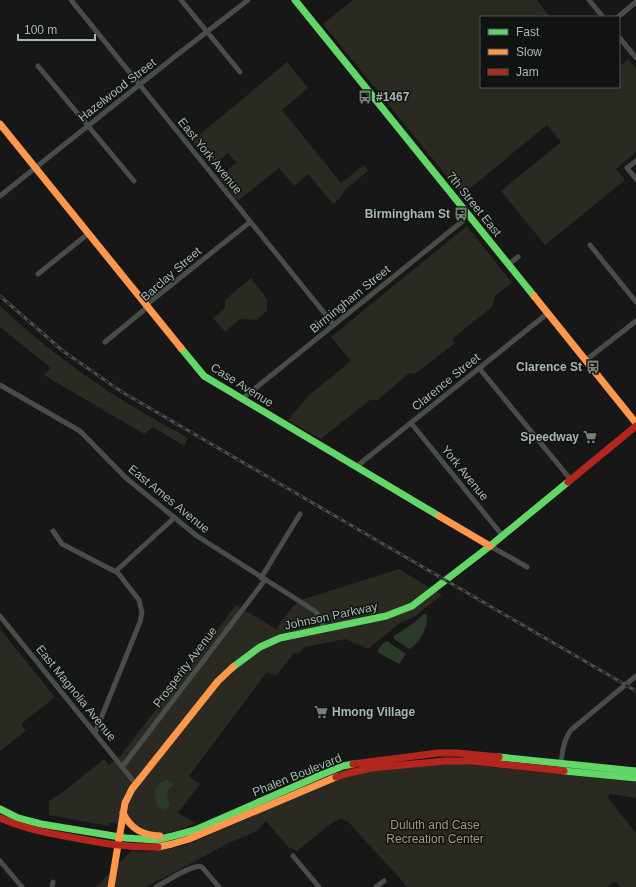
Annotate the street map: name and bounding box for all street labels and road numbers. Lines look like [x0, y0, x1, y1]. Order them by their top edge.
street label: Hazelwood Street [75, 55, 159, 125]
street label: East York Avenue [175, 115, 245, 197]
street label: 7th Street East [444, 169, 505, 240]
street label: Barclay Street [138, 244, 205, 304]
street label: Birmingham Street [307, 262, 394, 336]
street label: Clarence Street [409, 350, 483, 414]
street label: Case Avenue [208, 360, 276, 410]
street label: York Avenue [439, 443, 492, 504]
street label: East Ames Avenue [126, 462, 213, 536]
street label: Johnson Parkway [283, 599, 379, 633]
street label: Prosperity Avenue [150, 624, 220, 710]
street label: East Magnolia Avenue [33, 642, 119, 744]
street label: Phalen Boulevard [250, 751, 344, 799]

